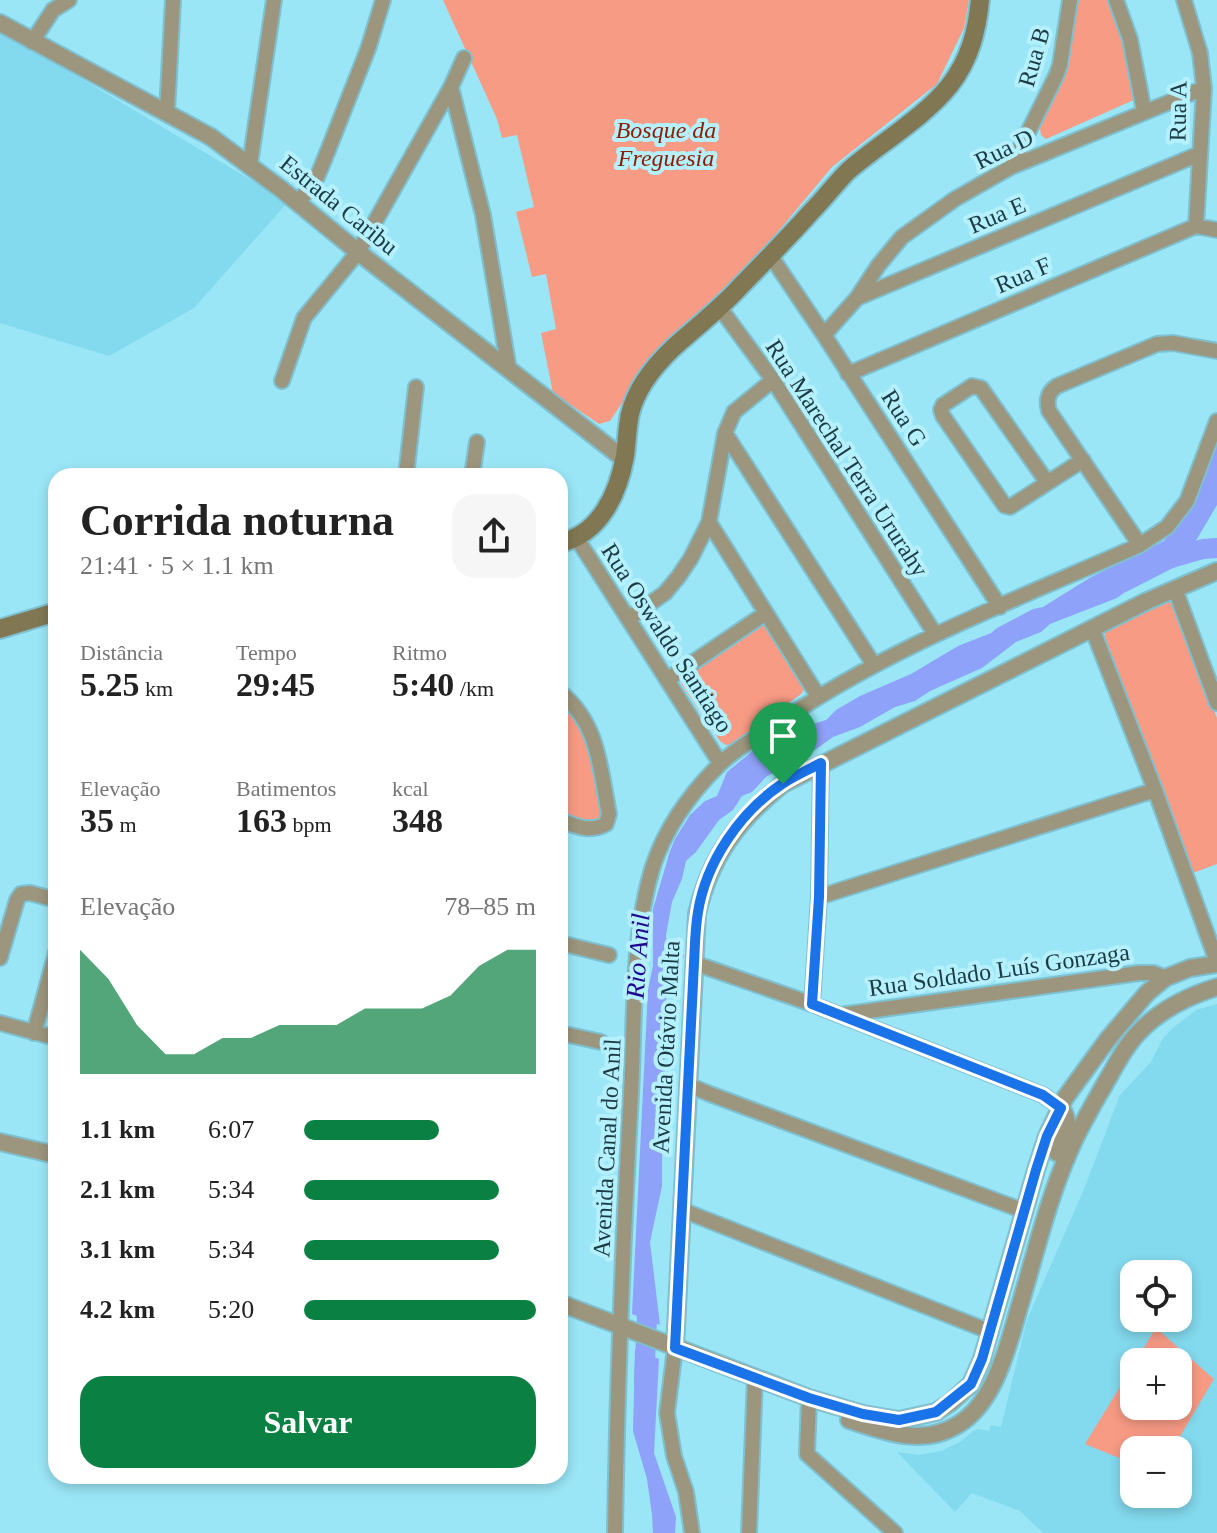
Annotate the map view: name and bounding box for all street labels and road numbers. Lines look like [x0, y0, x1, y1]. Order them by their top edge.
street label: Rua B [1013, 24, 1055, 90]
street label: Rua A [1164, 80, 1192, 142]
street label: Rua D [970, 124, 1038, 174]
street label: Estrada Caribu [275, 150, 403, 260]
street label: Rua E [965, 191, 1029, 239]
street label: Rua F [991, 252, 1055, 298]
street label: Rua Marechal Terra Ururahy [761, 335, 933, 581]
street label: Rua G [876, 385, 932, 451]
street label: Rua Oswaldo Santiago [596, 539, 738, 737]
street label: Rua Soldado Luís Gonzaga [867, 939, 1132, 1001]
street label: Avenida Otávio Malta [647, 940, 685, 1154]
street label: Avenida Canal do Anil [588, 1038, 626, 1258]

